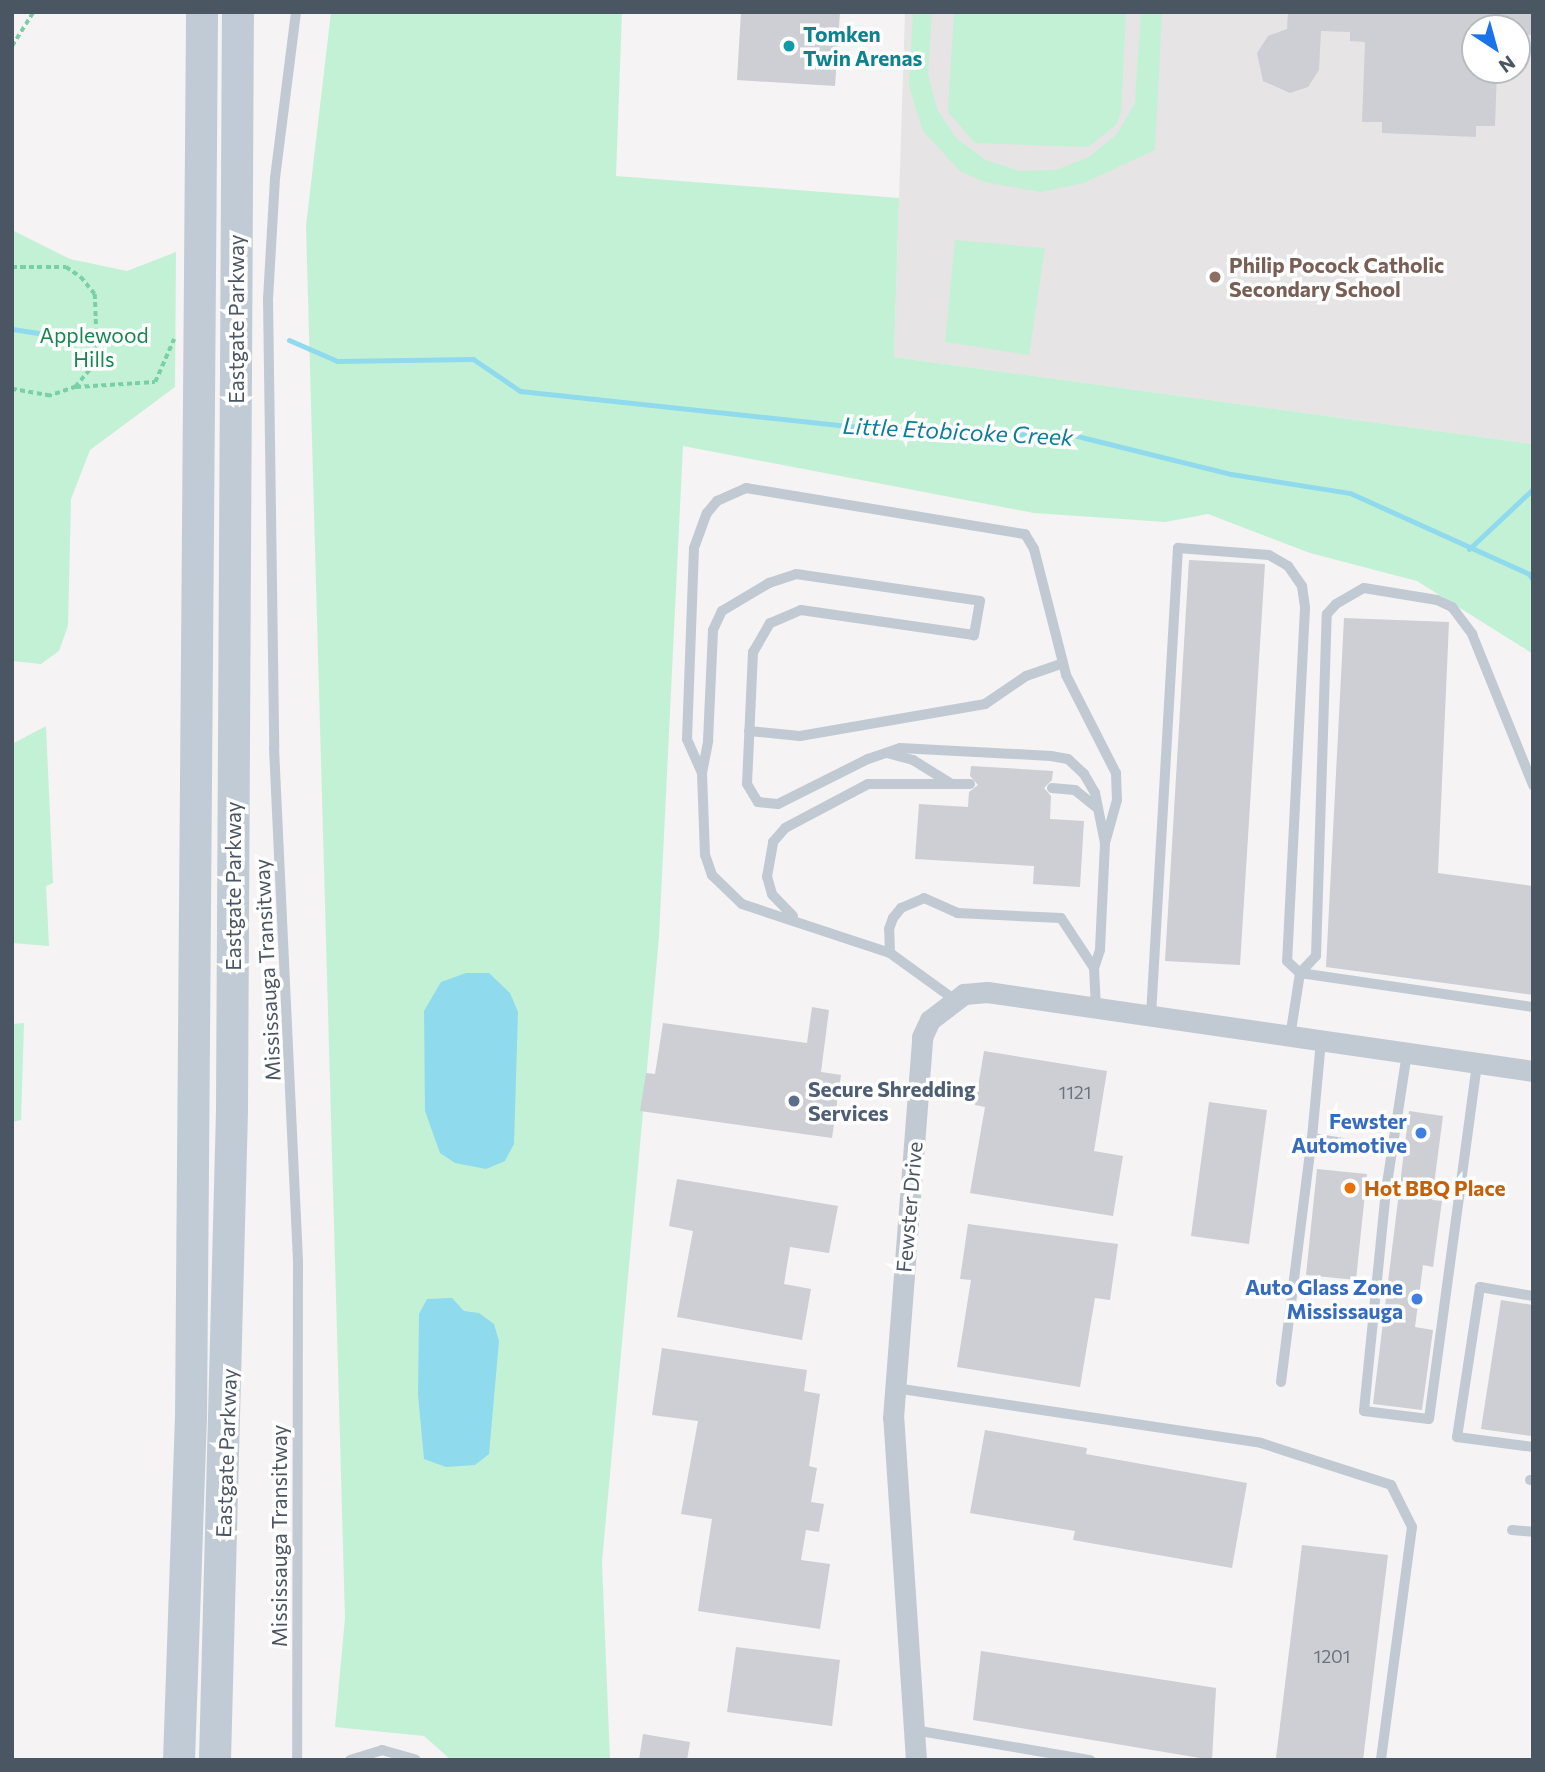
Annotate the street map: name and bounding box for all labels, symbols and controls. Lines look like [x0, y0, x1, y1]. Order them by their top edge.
north arrow [1461, 14, 1531, 84]
place label: Tomken Twin Arenas [803, 21, 922, 71]
marker: Tomken Twin Arenas [781, 38, 797, 54]
text: N [1495, 51, 1520, 78]
street label: Eastgate Parkway [223, 234, 249, 404]
place label: Philip Pocock Catholic Secondary School [1229, 252, 1444, 302]
marker: Philip Pocock Catholic Secondary School [1207, 269, 1223, 285]
park label: Applewood Hills [39, 322, 149, 372]
water label: Little Etobicoke Creek [842, 411, 1074, 451]
street label: Eastgate Parkway [220, 801, 246, 971]
street label: Mississauga Transitway [249, 858, 285, 1082]
place label: Secure Shredding Services [808, 1076, 976, 1126]
house number: 1121 [1058, 1081, 1092, 1103]
marker: Secure Shredding Services [786, 1093, 802, 1109]
place label: Fewster Automotive [1291, 1108, 1407, 1158]
marker: Fewster Automotive [1413, 1125, 1429, 1141]
street label: Fewster Drive [891, 1140, 927, 1274]
place label: Hot BBQ Place [1364, 1175, 1506, 1201]
marker: Hot BBQ Place [1342, 1180, 1358, 1196]
place label: Auto Glass Zone Mississauga [1245, 1274, 1403, 1324]
marker: Auto Glass Zone Mississauga [1409, 1291, 1425, 1307]
street label: Eastgate Parkway [210, 1368, 242, 1538]
street label: Mississauga Transitway [266, 1425, 292, 1647]
house number: 1201 [1313, 1645, 1351, 1667]

